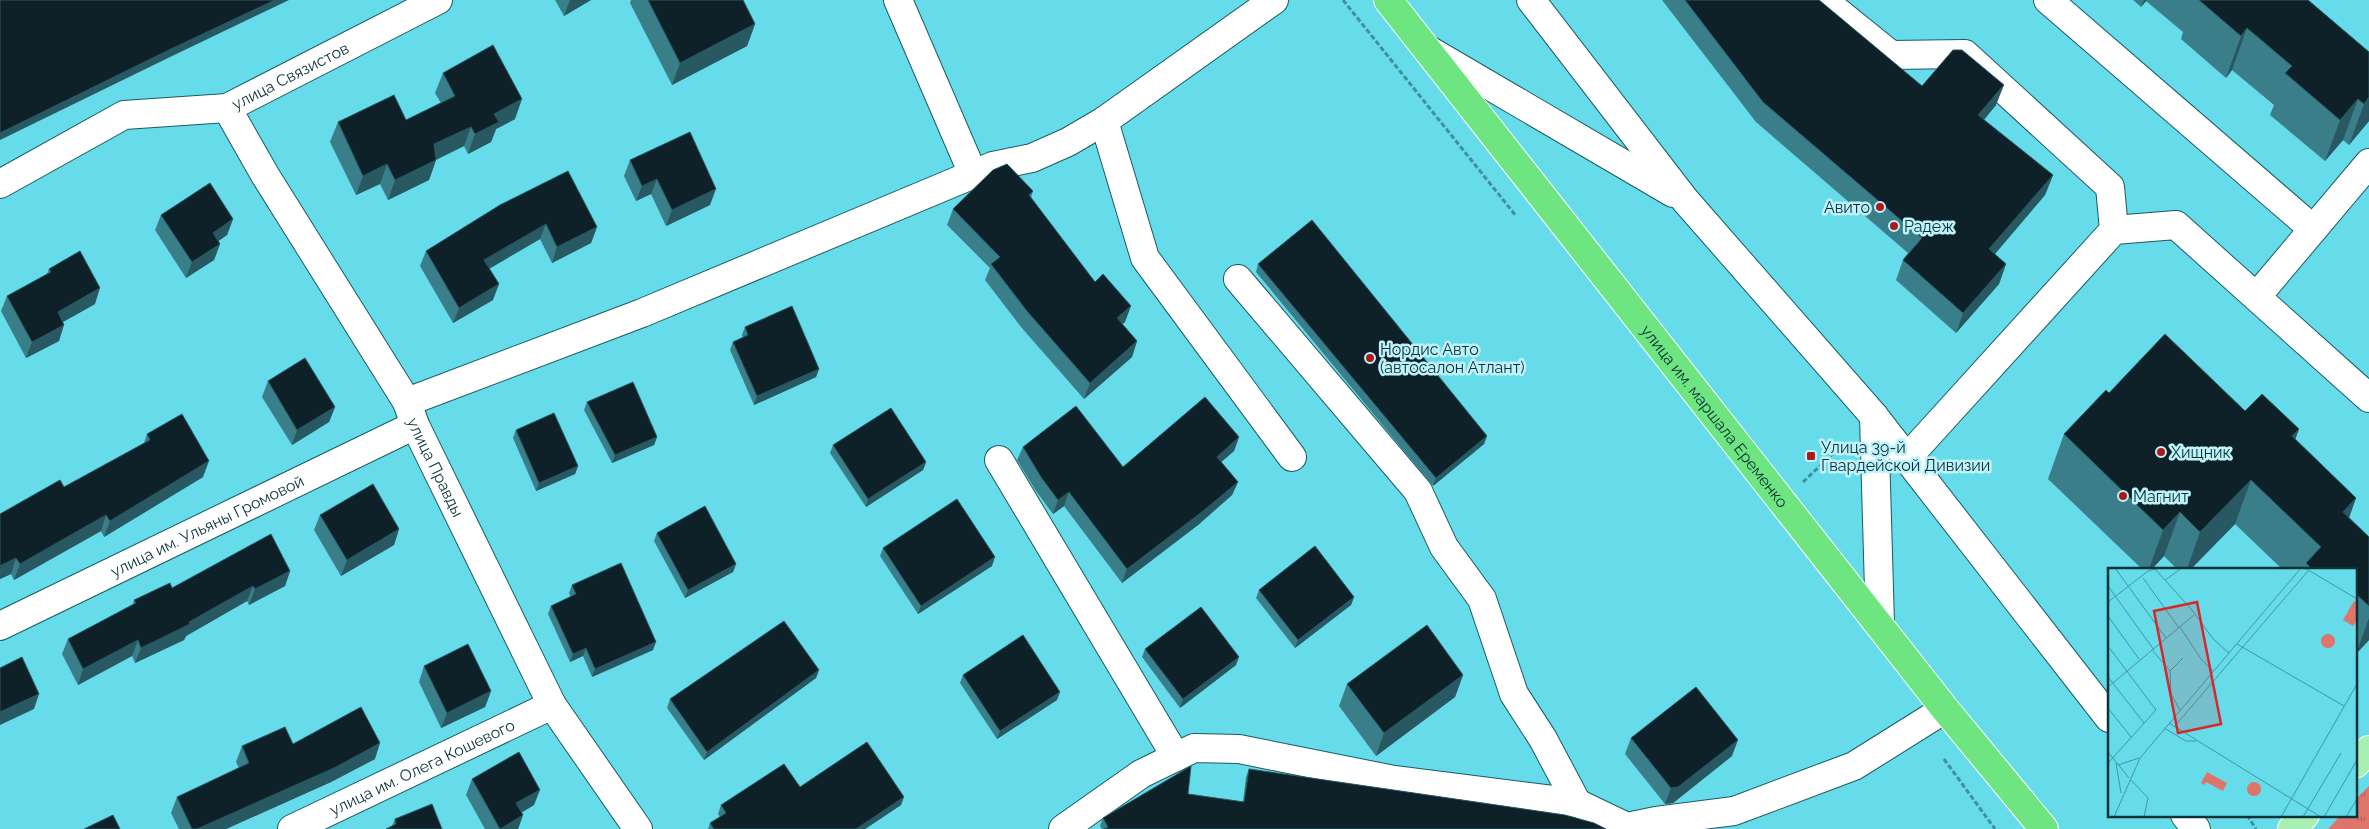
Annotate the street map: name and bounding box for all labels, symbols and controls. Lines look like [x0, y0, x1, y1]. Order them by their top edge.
street label: улица Связистов [228, 38, 352, 113]
place label: Авито [1824, 198, 1870, 217]
marker: Авито [1874, 201, 1886, 213]
place label: Радеж [1904, 217, 1954, 236]
marker: Радеж [1888, 220, 1900, 232]
street label: улица им. маршала Еременко [1637, 321, 1792, 511]
place label: Нордис Авто (автосалон Атлант) [1380, 340, 1524, 377]
marker: Нордис Авто (автосалон Атлант) [1364, 352, 1376, 364]
street label: улица Правды [404, 415, 468, 520]
place label: Улица 39-й Гвардейской Дивизии [1821, 438, 1990, 475]
place label: Хищник [2171, 443, 2231, 462]
marker: Хищник [2155, 446, 2167, 458]
marker: Улица 39-й Гвардейской Дивизии [1805, 450, 1817, 462]
street label: улица им. Ульяны Громовой [107, 471, 307, 581]
place label: Магнит [2133, 487, 2189, 506]
marker: Магнит [2117, 490, 2129, 502]
inset map [2108, 568, 2356, 816]
street label: улица им. Олега Кошевого [326, 715, 518, 819]

